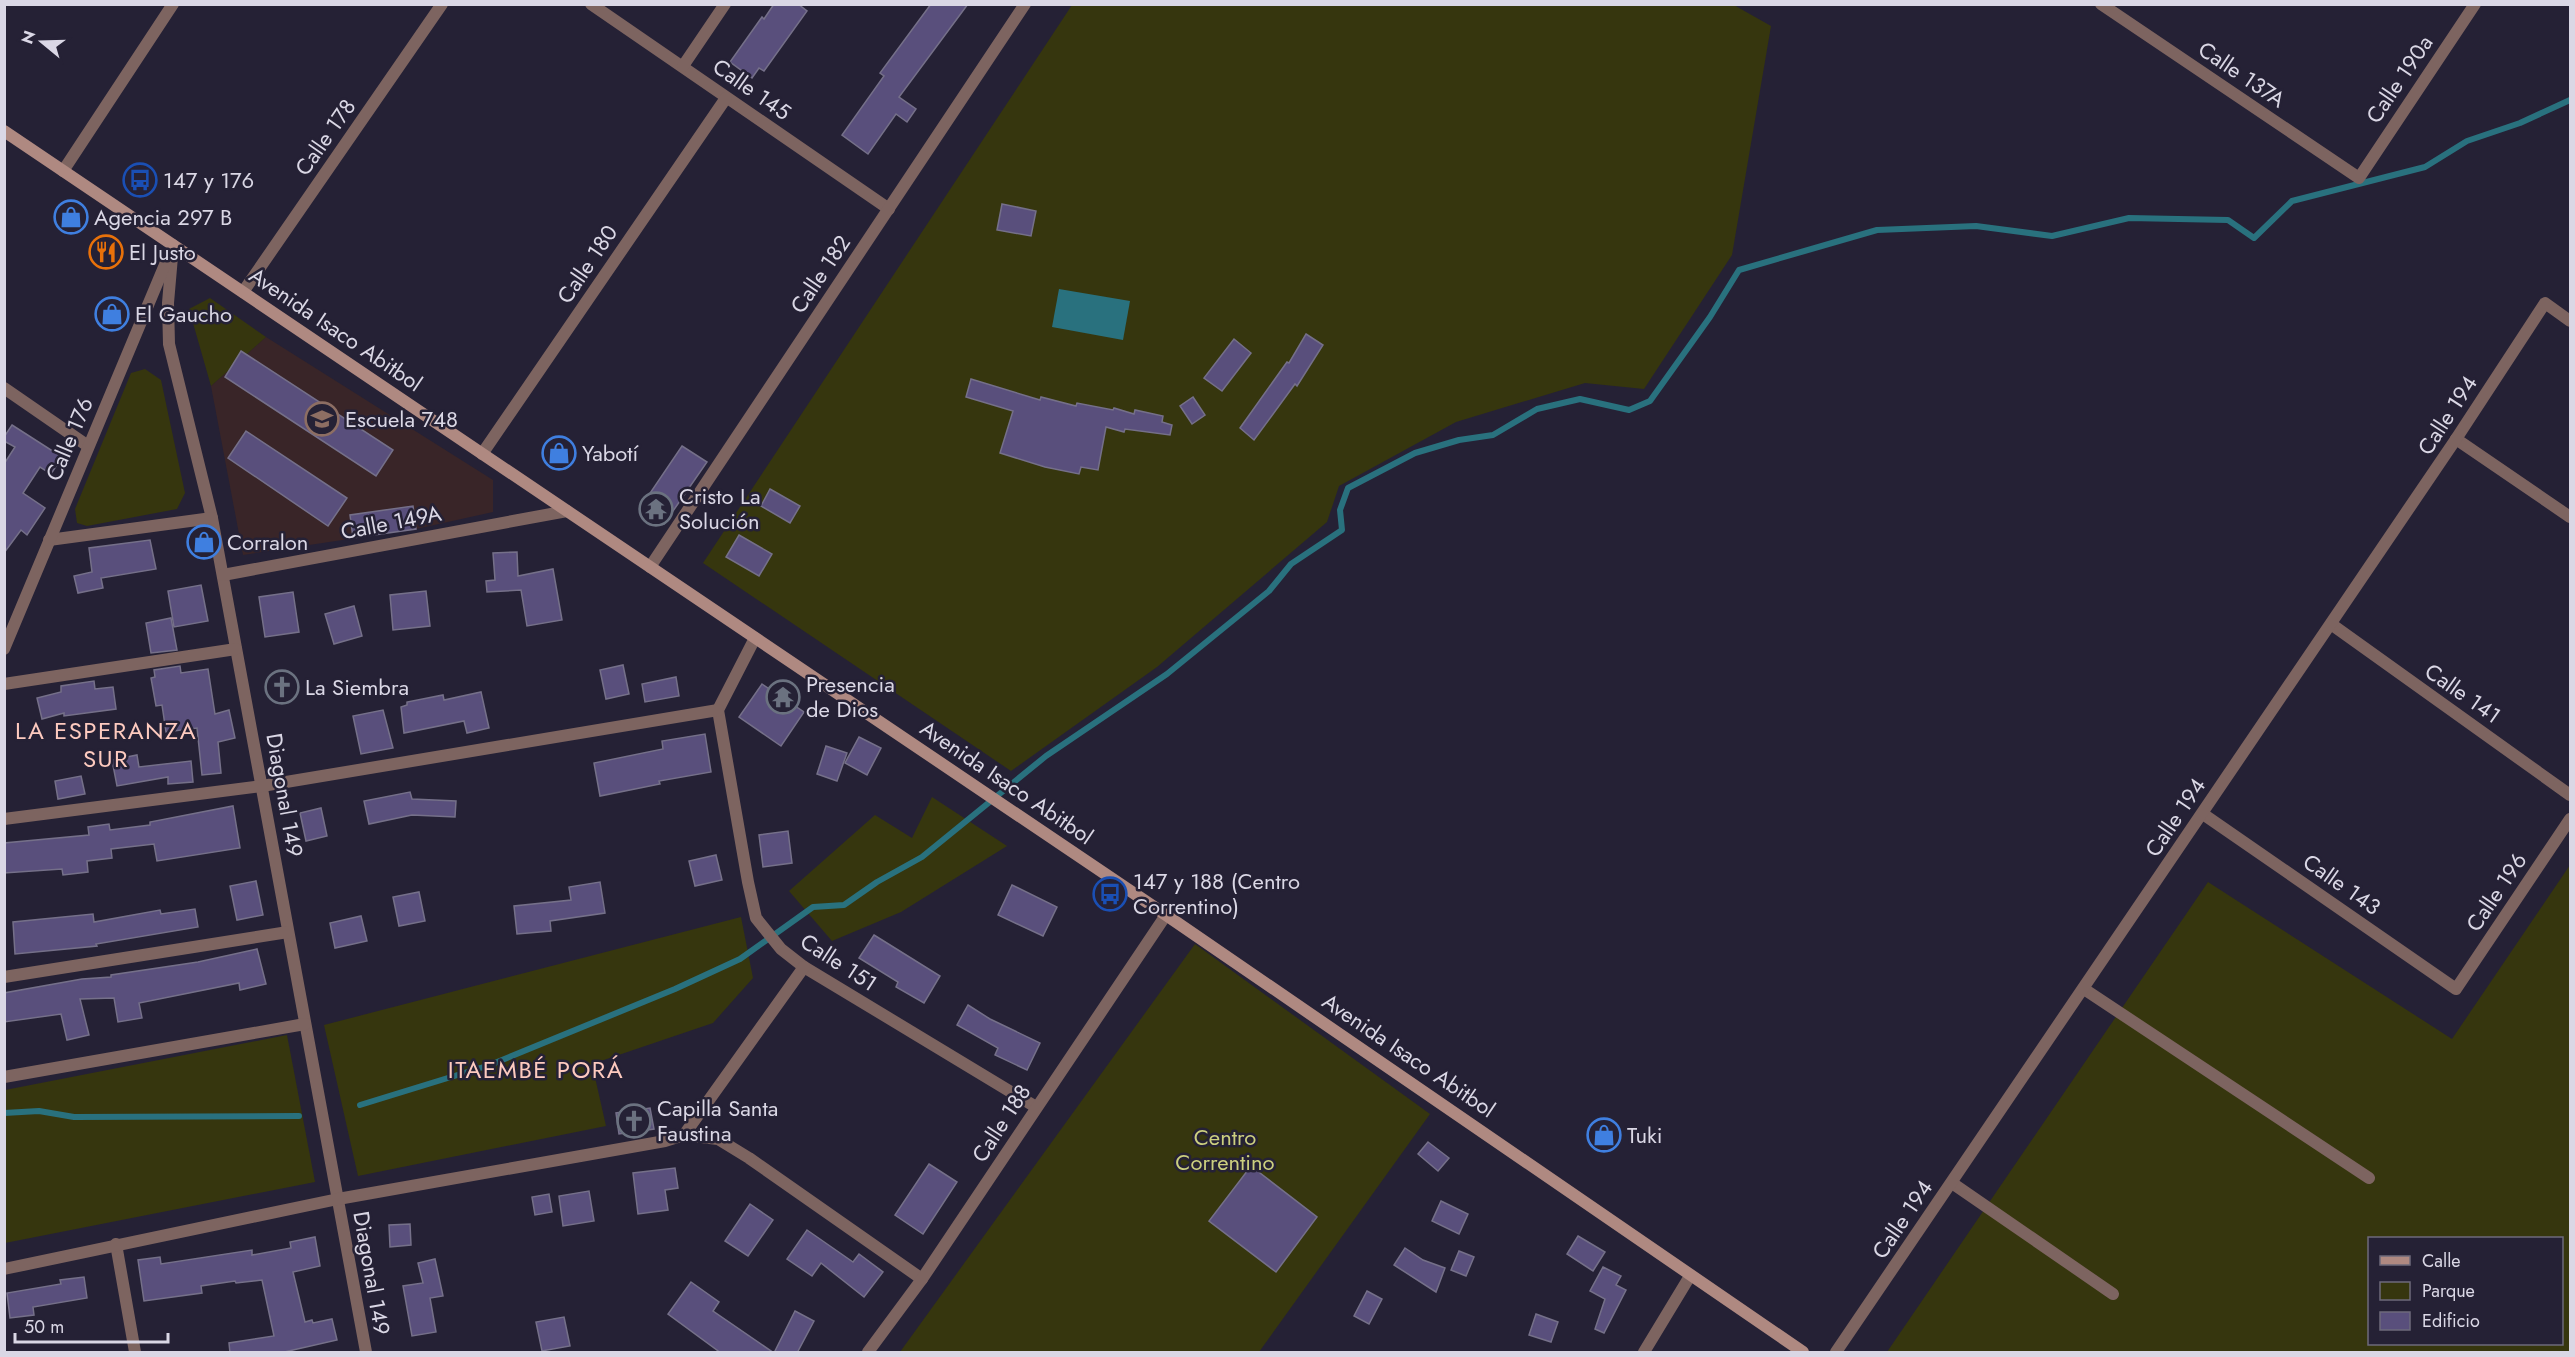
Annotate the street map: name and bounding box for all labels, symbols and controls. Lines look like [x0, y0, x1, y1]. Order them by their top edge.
north arrow [12, 12, 72, 72]
text: N [15, 28, 41, 47]
street label: Calle 190a [2358, 29, 2440, 129]
street label: Calle 137A [2192, 33, 2292, 115]
street label: Calle 145 [706, 50, 798, 128]
street label: Calle 178 [287, 92, 363, 182]
bus stop icon: 147 y 176 [122, 162, 158, 198]
place label: 147 y 176 [163, 164, 254, 196]
shop icon: Agencia 297 B [53, 199, 89, 235]
place label: Agencia 297 B [94, 201, 232, 233]
street label: Calle 180 [549, 218, 625, 310]
street label: Calle 182 [782, 229, 858, 319]
restaurant icon: El Justo [88, 234, 124, 270]
place label: El Justo [129, 236, 196, 268]
street label: Avenida Isaco Abitbol [243, 259, 429, 399]
shop icon: El Gaucho [94, 296, 130, 332]
place label: El Gaucho [135, 298, 232, 330]
street label: Calle 194 [2409, 369, 2485, 461]
street label: Calle 176 [37, 392, 101, 486]
school or university icon: Escuela 748 [304, 401, 340, 437]
place label: Escuela 748 [345, 403, 458, 435]
shop icon: Yabotí [541, 435, 577, 471]
place label: Yabotí [582, 437, 640, 469]
place label: Cristo La Solución [679, 480, 761, 537]
temple icon: Cristo La Solución [638, 491, 674, 527]
street label: Calle 149A [338, 496, 445, 547]
shop icon: Corralon [186, 524, 222, 560]
place label: Corralon [227, 526, 308, 558]
street label: Calle 141 [2418, 655, 2508, 731]
place label: Presencia de Dios [806, 668, 895, 725]
church icon: La Siembra [264, 669, 300, 705]
place label: La Siembra [305, 671, 409, 703]
temple icon: Presencia de Dios [765, 679, 801, 715]
street label: Avenida Isaco Abitbol [914, 712, 1100, 852]
district label: LA ESPERANZA SUR [15, 713, 197, 776]
street label: Diagonal 149 [258, 731, 312, 859]
street label: Calle 194 [2137, 771, 2213, 863]
street label: Calle 143 [2297, 846, 2387, 922]
street label: Calle 196 [2458, 846, 2534, 938]
place label: 147 y 188 (Centro Correntino) [1133, 865, 1300, 922]
bus stop icon: 147 y 188 (Centro Correntino) [1092, 876, 1128, 912]
street label: Calle 151 [794, 925, 884, 999]
street label: Avenida Isaco Abitbol [1316, 985, 1502, 1125]
district label: ITAEMBÉ PORÁ [448, 1052, 624, 1087]
street label: Calle 188 [964, 1078, 1038, 1168]
place label: Capilla Santa Faustina [657, 1092, 778, 1149]
church icon: Capilla Santa Faustina [616, 1103, 652, 1139]
shop icon: Tuki [1586, 1117, 1622, 1153]
place label: Tuki [1627, 1119, 1662, 1151]
park label: Centro Correntino [1175, 1121, 1275, 1178]
street label: Calle 194 [1864, 1173, 1940, 1265]
street label: Diagonal 149 [345, 1209, 399, 1337]
legend [2368, 1237, 2563, 1345]
text: Calle [2422, 1248, 2461, 1274]
text: Parque [2422, 1278, 2475, 1304]
scale bar [15, 1306, 168, 1344]
text: Edificio [2422, 1308, 2480, 1334]
text: 50 m [24, 1314, 64, 1340]

